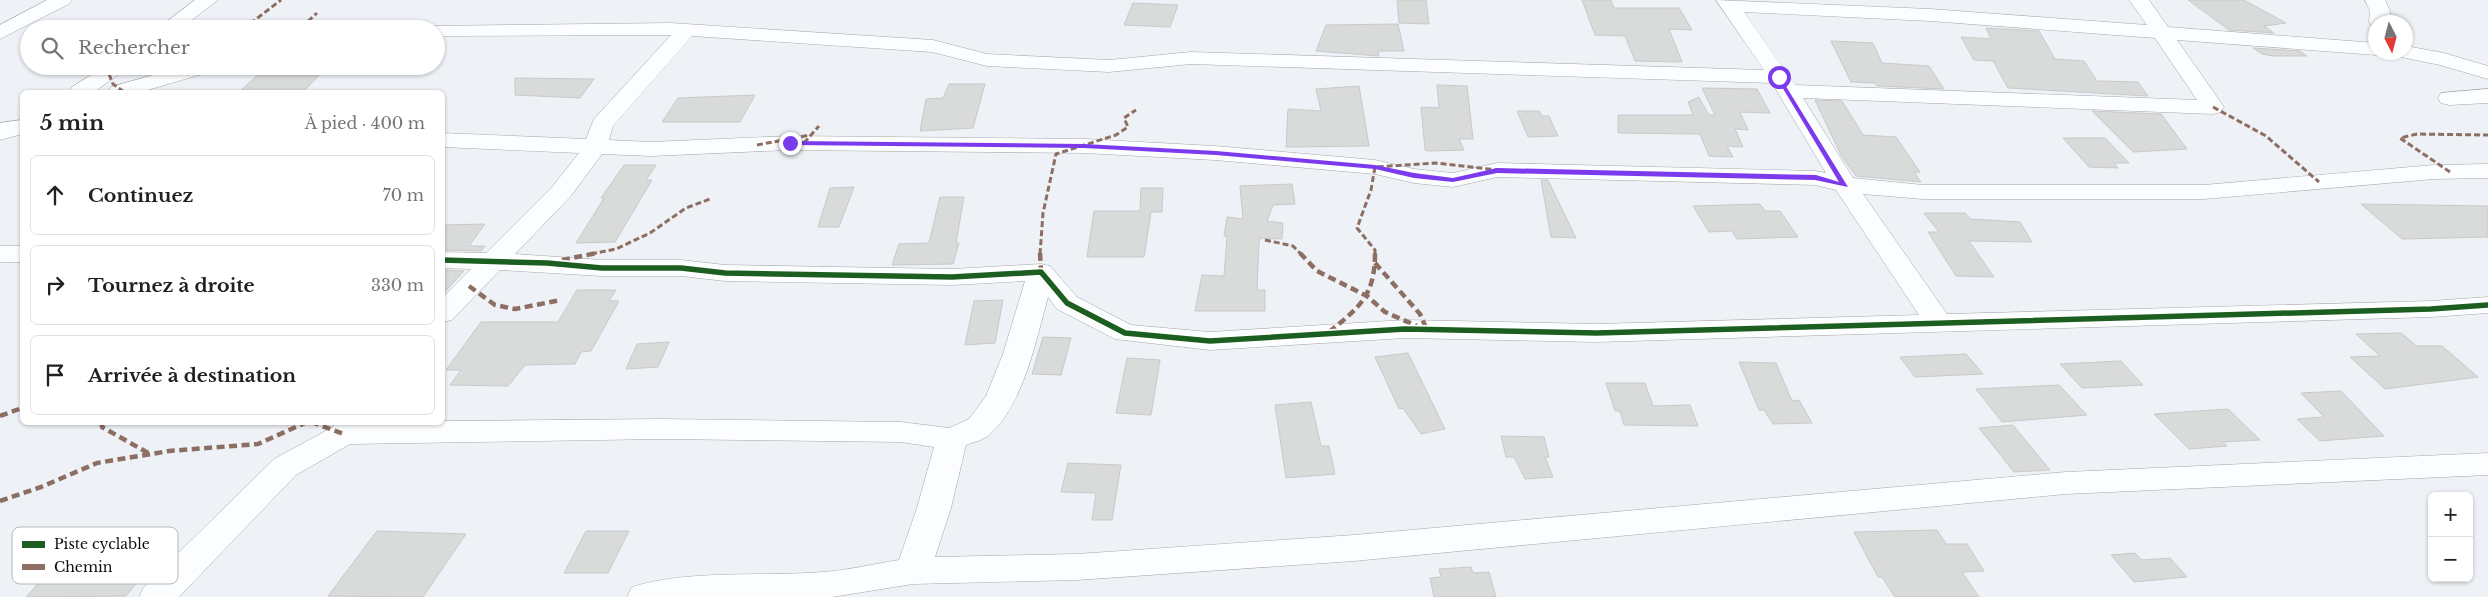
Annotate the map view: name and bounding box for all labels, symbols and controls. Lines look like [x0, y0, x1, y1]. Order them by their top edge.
north arrow [2368, 15, 2413, 60]
search box [20, 20, 445, 75]
icon: search [38, 34, 66, 62]
text: Rechercher [78, 36, 190, 59]
route start [1768, 66, 1791, 89]
text: 5 min [40, 110, 104, 136]
text: À pied · 400 m [305, 113, 425, 133]
route end [779, 132, 802, 155]
icon: ahead [41, 181, 69, 209]
text: Continuez [88, 184, 193, 207]
text: 70 m [383, 185, 424, 205]
icon: right [41, 271, 69, 299]
text: Tournez à droite [88, 274, 255, 297]
text: 330 m [371, 275, 424, 295]
icon: arrive [41, 361, 69, 389]
text: Arrivée à destination [88, 364, 296, 387]
map controls [2428, 492, 2473, 582]
button: + [2428, 492, 2473, 537]
legend [12, 527, 178, 584]
text: Piste cyclable [54, 535, 150, 553]
button: − [2428, 537, 2473, 582]
text: Chemin [54, 558, 113, 576]

